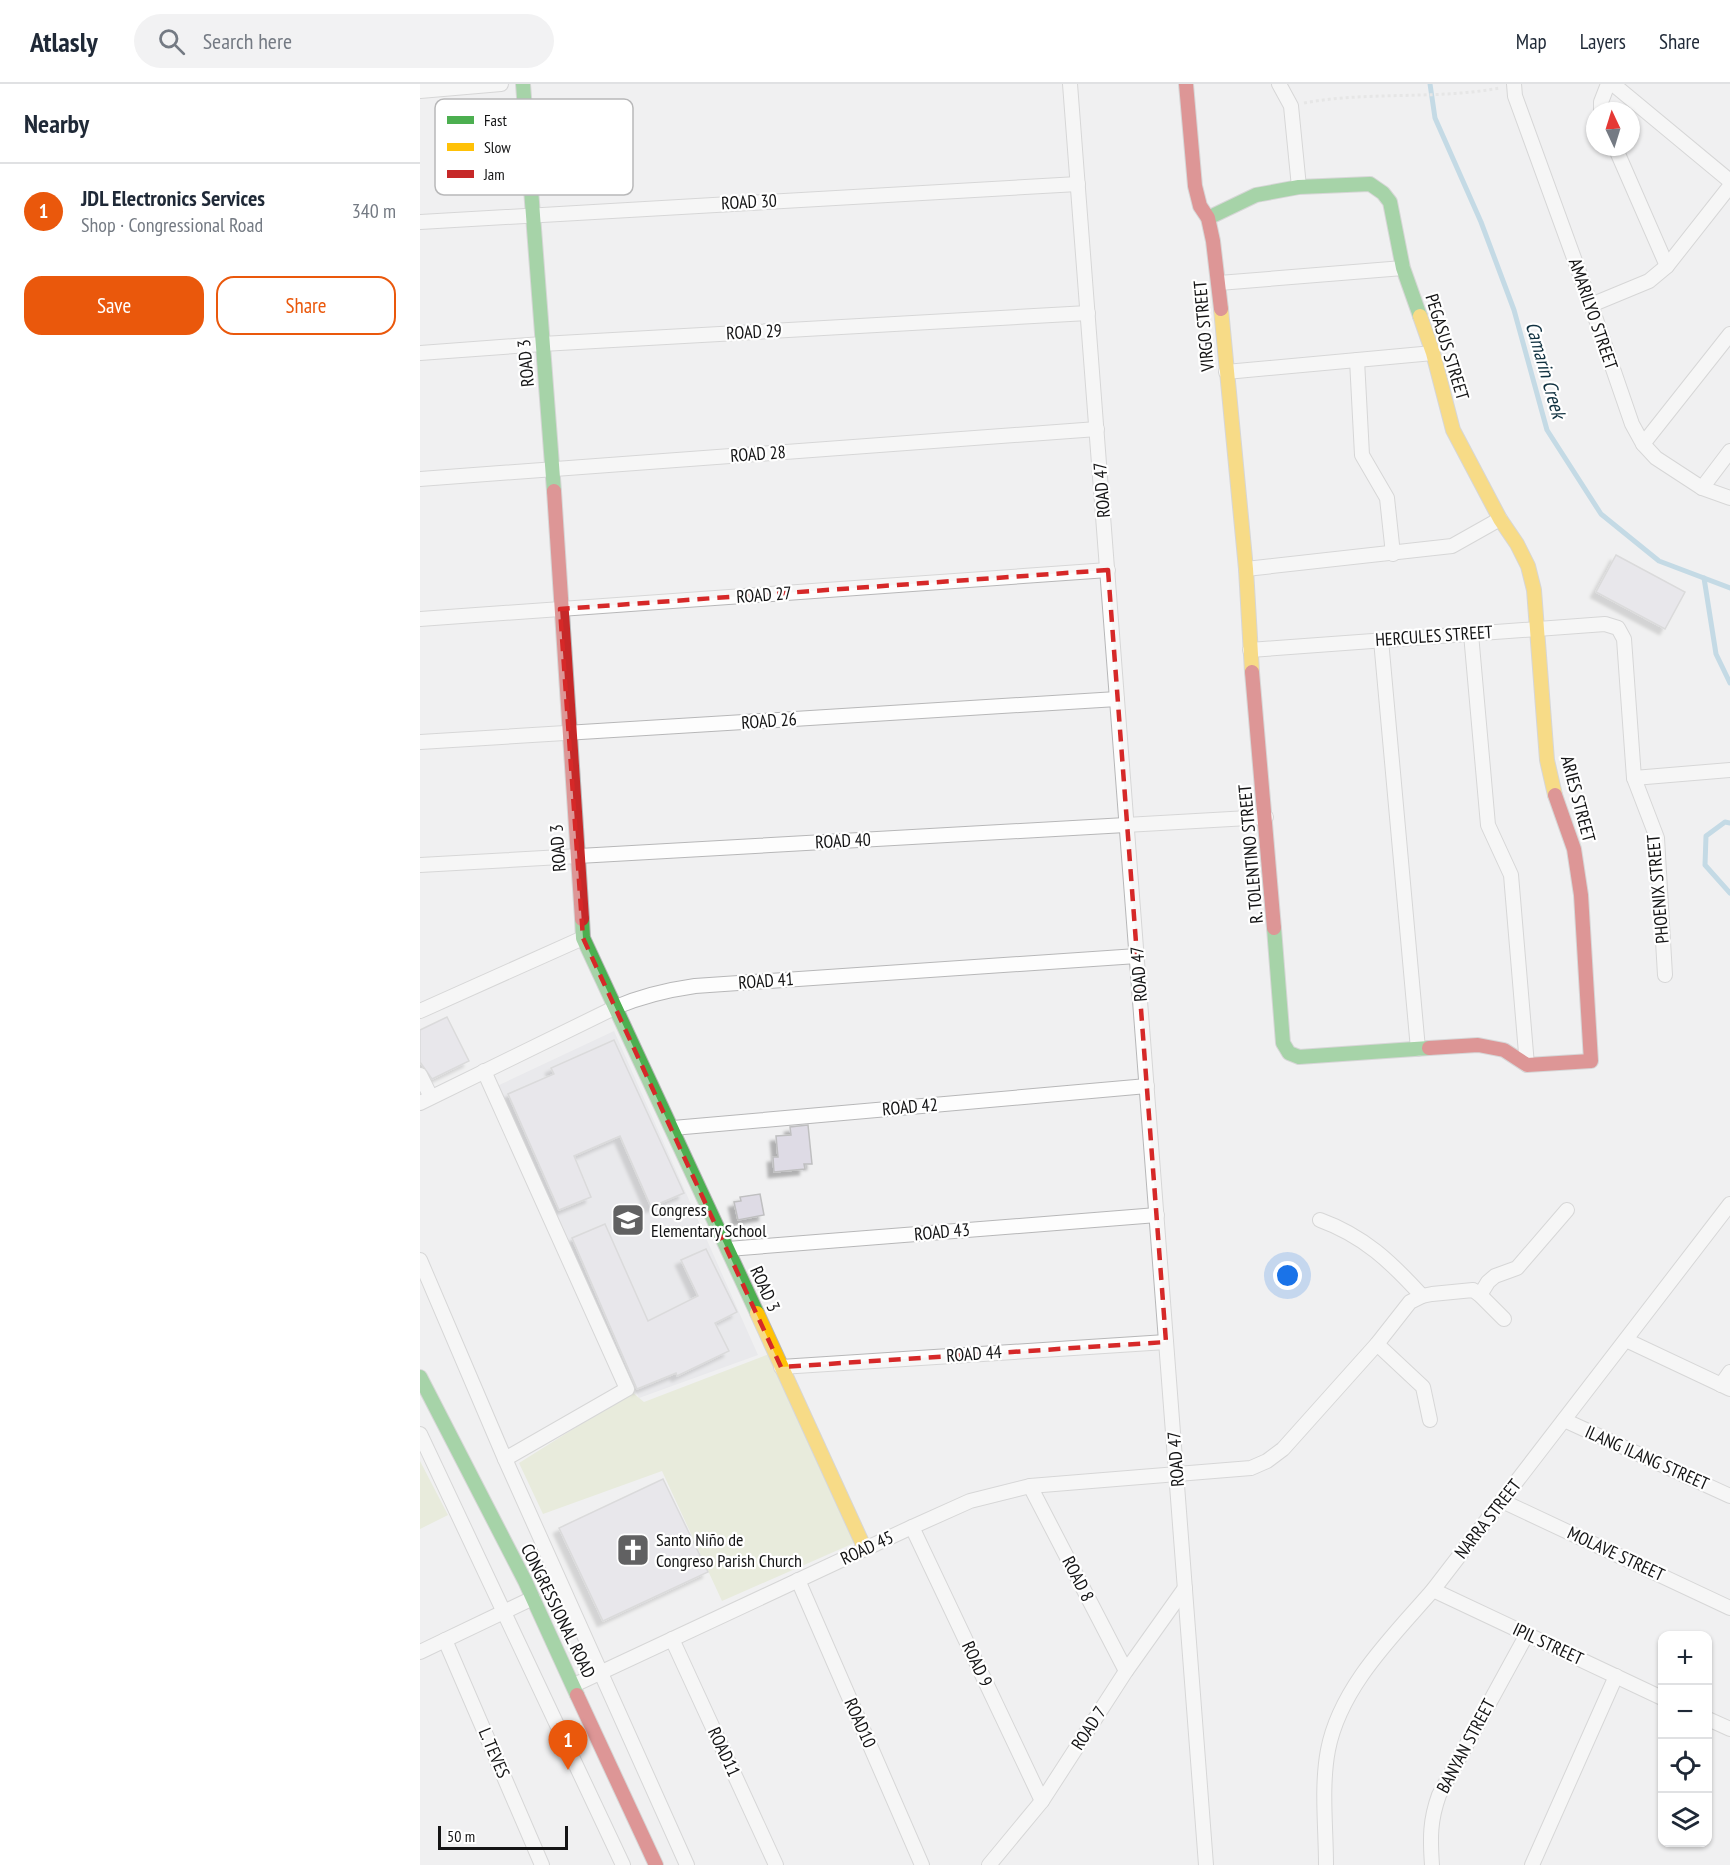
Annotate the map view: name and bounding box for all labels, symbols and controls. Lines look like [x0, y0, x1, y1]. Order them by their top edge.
search box [134, 14, 554, 68]
text: Atlasly [30, 23, 98, 60]
icon: search [155, 25, 188, 58]
text: Search here [203, 27, 292, 55]
text: Map [1516, 28, 1547, 55]
text: Layers [1580, 28, 1626, 55]
text: Share [1659, 28, 1700, 55]
legend [435, 99, 633, 195]
north arrow [1586, 102, 1640, 156]
text: Nearby [24, 107, 89, 140]
text: Fast [484, 110, 507, 130]
text: Slow [484, 137, 511, 157]
text: Jam [483, 164, 505, 184]
text: JDL Electronics Services [81, 184, 265, 212]
street label: ROAD 30 [721, 189, 777, 214]
text: 1 [39, 198, 48, 224]
text: 340 m [352, 198, 396, 224]
text: Shop · Congressional Road [81, 212, 263, 238]
street label: AMARILYO STREET [1564, 255, 1623, 373]
button: Save [24, 276, 204, 335]
button: Share [216, 276, 396, 335]
street label: VIRGO STREET [1188, 280, 1219, 373]
street label: PEGASUS STREET [1420, 291, 1475, 403]
street label: ROAD 29 [726, 319, 782, 344]
water label: Camarin Creek [1520, 319, 1573, 423]
street label: ROAD 3 [512, 338, 539, 388]
street label: ROAD 28 [729, 440, 787, 467]
street label: ROAD 47 [1088, 461, 1115, 519]
street label: ROAD 27 [735, 581, 793, 608]
street label: HERCULES STREET [1374, 620, 1493, 651]
street label: ROAD 26 [740, 707, 798, 734]
street label: ARIES STREET [1556, 753, 1601, 845]
street label: R. TOLENTINO STREET [1233, 783, 1268, 925]
street label: ROAD 3 [544, 824, 571, 873]
street label: ROAD 40 [815, 828, 871, 853]
street label: PHOENIX STREET [1641, 833, 1674, 945]
street label: ROAD 47 [1125, 945, 1152, 1003]
street label: ROAD 41 [737, 967, 795, 994]
street label: ROAD 42 [881, 1093, 939, 1120]
place label: Congress Elementary School [651, 1198, 767, 1242]
school or university icon: Congress Elementary School [610, 1202, 646, 1238]
street label: ROAD 43 [913, 1218, 971, 1245]
your location [1273, 1261, 1302, 1290]
street label: ROAD 3 [745, 1262, 786, 1315]
street label: ROAD 44 [945, 1340, 1003, 1367]
street label: ILANG ILANG STREET [1582, 1420, 1713, 1495]
street label: ROAD 47 [1162, 1430, 1189, 1488]
street label: NARRA STREET [1449, 1474, 1526, 1563]
street label: MOLAVE STREET [1564, 1521, 1668, 1586]
street label: ROAD 45 [837, 1525, 897, 1570]
place label: Santo Niño de Congreso Parish Church [656, 1528, 802, 1572]
church icon: Santo Niño de Congreso Parish Church [615, 1532, 651, 1568]
street label: CONGRESSIONAL ROAD [516, 1540, 601, 1682]
street label: ROAD 8 [1057, 1552, 1099, 1605]
street label: IPIL STREET [1509, 1617, 1587, 1670]
map controls [1658, 1631, 1712, 1847]
button: + [1658, 1631, 1712, 1685]
street label: ROAD 9 [957, 1637, 998, 1690]
button: − [1658, 1685, 1712, 1739]
street label: ROAD10 [839, 1694, 881, 1751]
street label: BANYAN STREET [1431, 1695, 1500, 1797]
street label: ROAD 7 [1066, 1702, 1111, 1754]
pin: 1 [548, 1720, 588, 1770]
street label: ROAD11 [703, 1723, 746, 1780]
street label: L. TEVES [474, 1724, 515, 1782]
button: locate [1658, 1739, 1712, 1793]
button: layers [1658, 1793, 1712, 1847]
scale bar [438, 1823, 568, 1850]
text: 50 m [447, 1826, 475, 1846]

